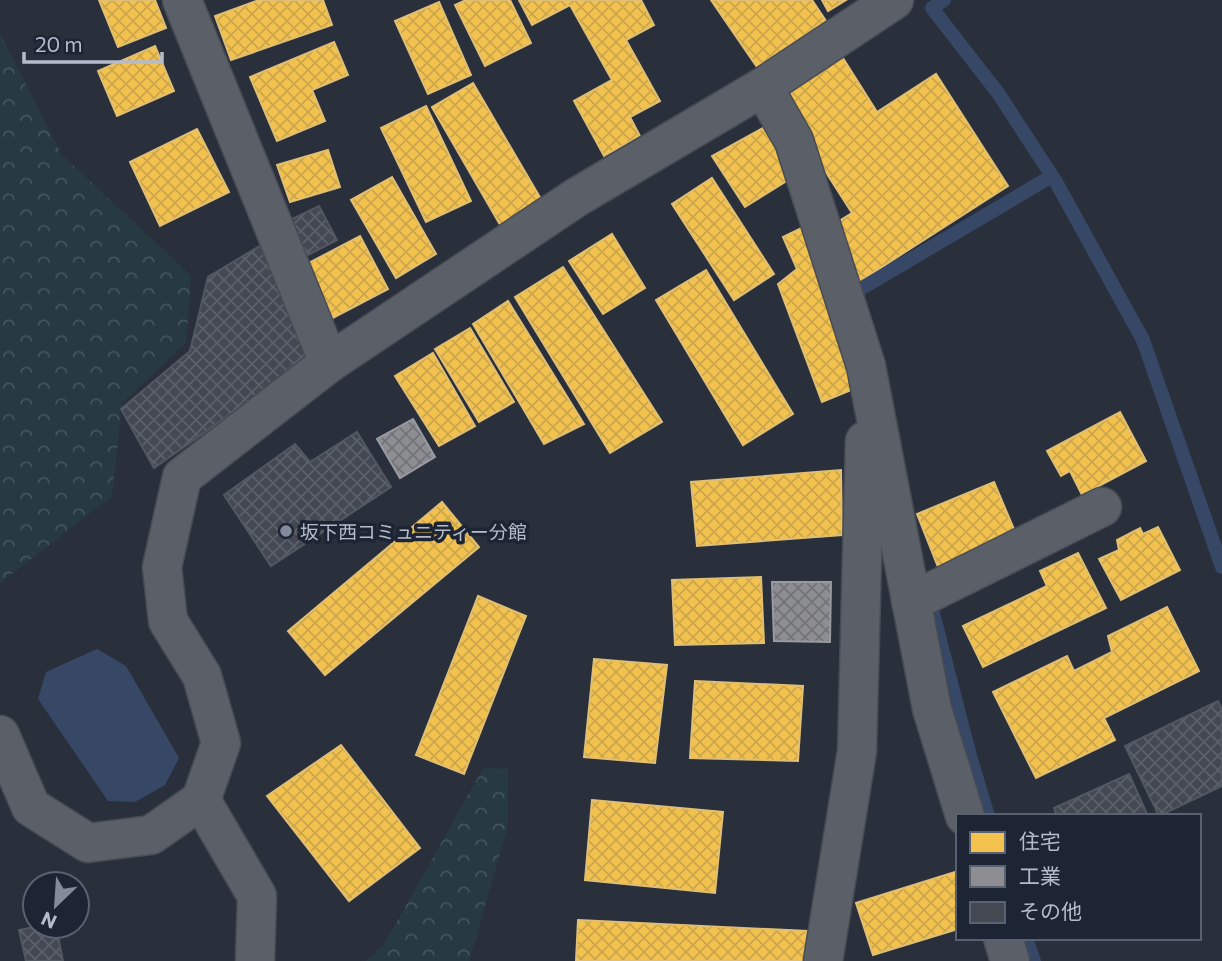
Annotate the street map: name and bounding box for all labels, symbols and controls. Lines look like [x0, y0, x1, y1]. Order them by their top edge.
scale bar [24, 21, 163, 65]
text: 20 m [35, 31, 83, 56]
place label: 坂下西コミュニティー分館 [300, 520, 527, 543]
marker: 坂下西コミュニティー分館 [278, 523, 294, 539]
legend [956, 814, 1201, 940]
text: 住宅 [1019, 828, 1061, 853]
text: 工業 [1019, 863, 1061, 888]
north arrow [21, 870, 91, 940]
text: その他 [1019, 898, 1082, 923]
text: N [37, 907, 60, 934]

